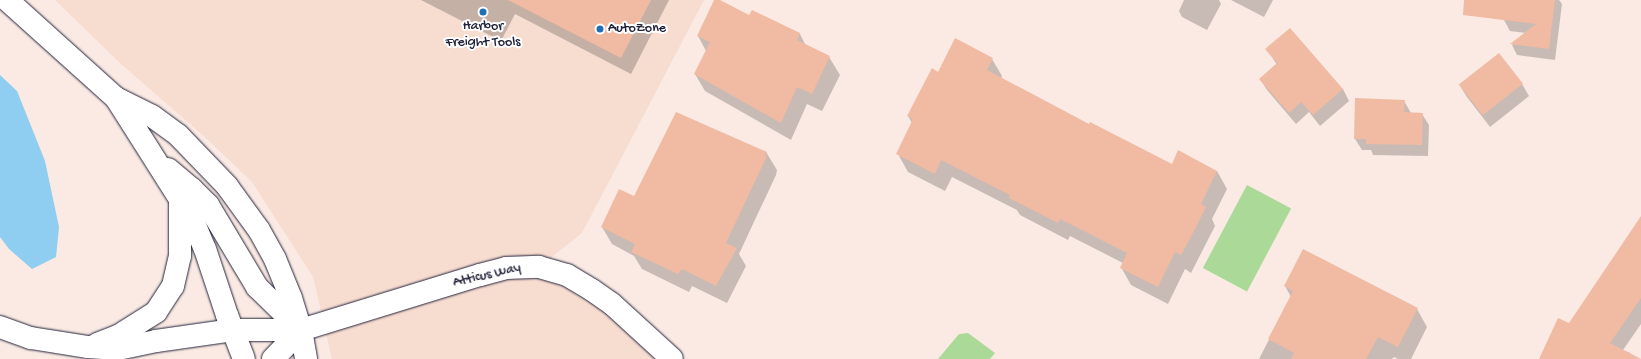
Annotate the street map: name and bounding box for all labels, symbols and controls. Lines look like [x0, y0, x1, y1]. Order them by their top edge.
marker: Harbor Freight Tools [478, 7, 488, 17]
place label: Harbor Freight Tools [445, 19, 521, 52]
place label: AutoZone [608, 21, 666, 37]
marker: AutoZone [595, 24, 605, 34]
street label: Atticus Way [451, 260, 523, 292]

